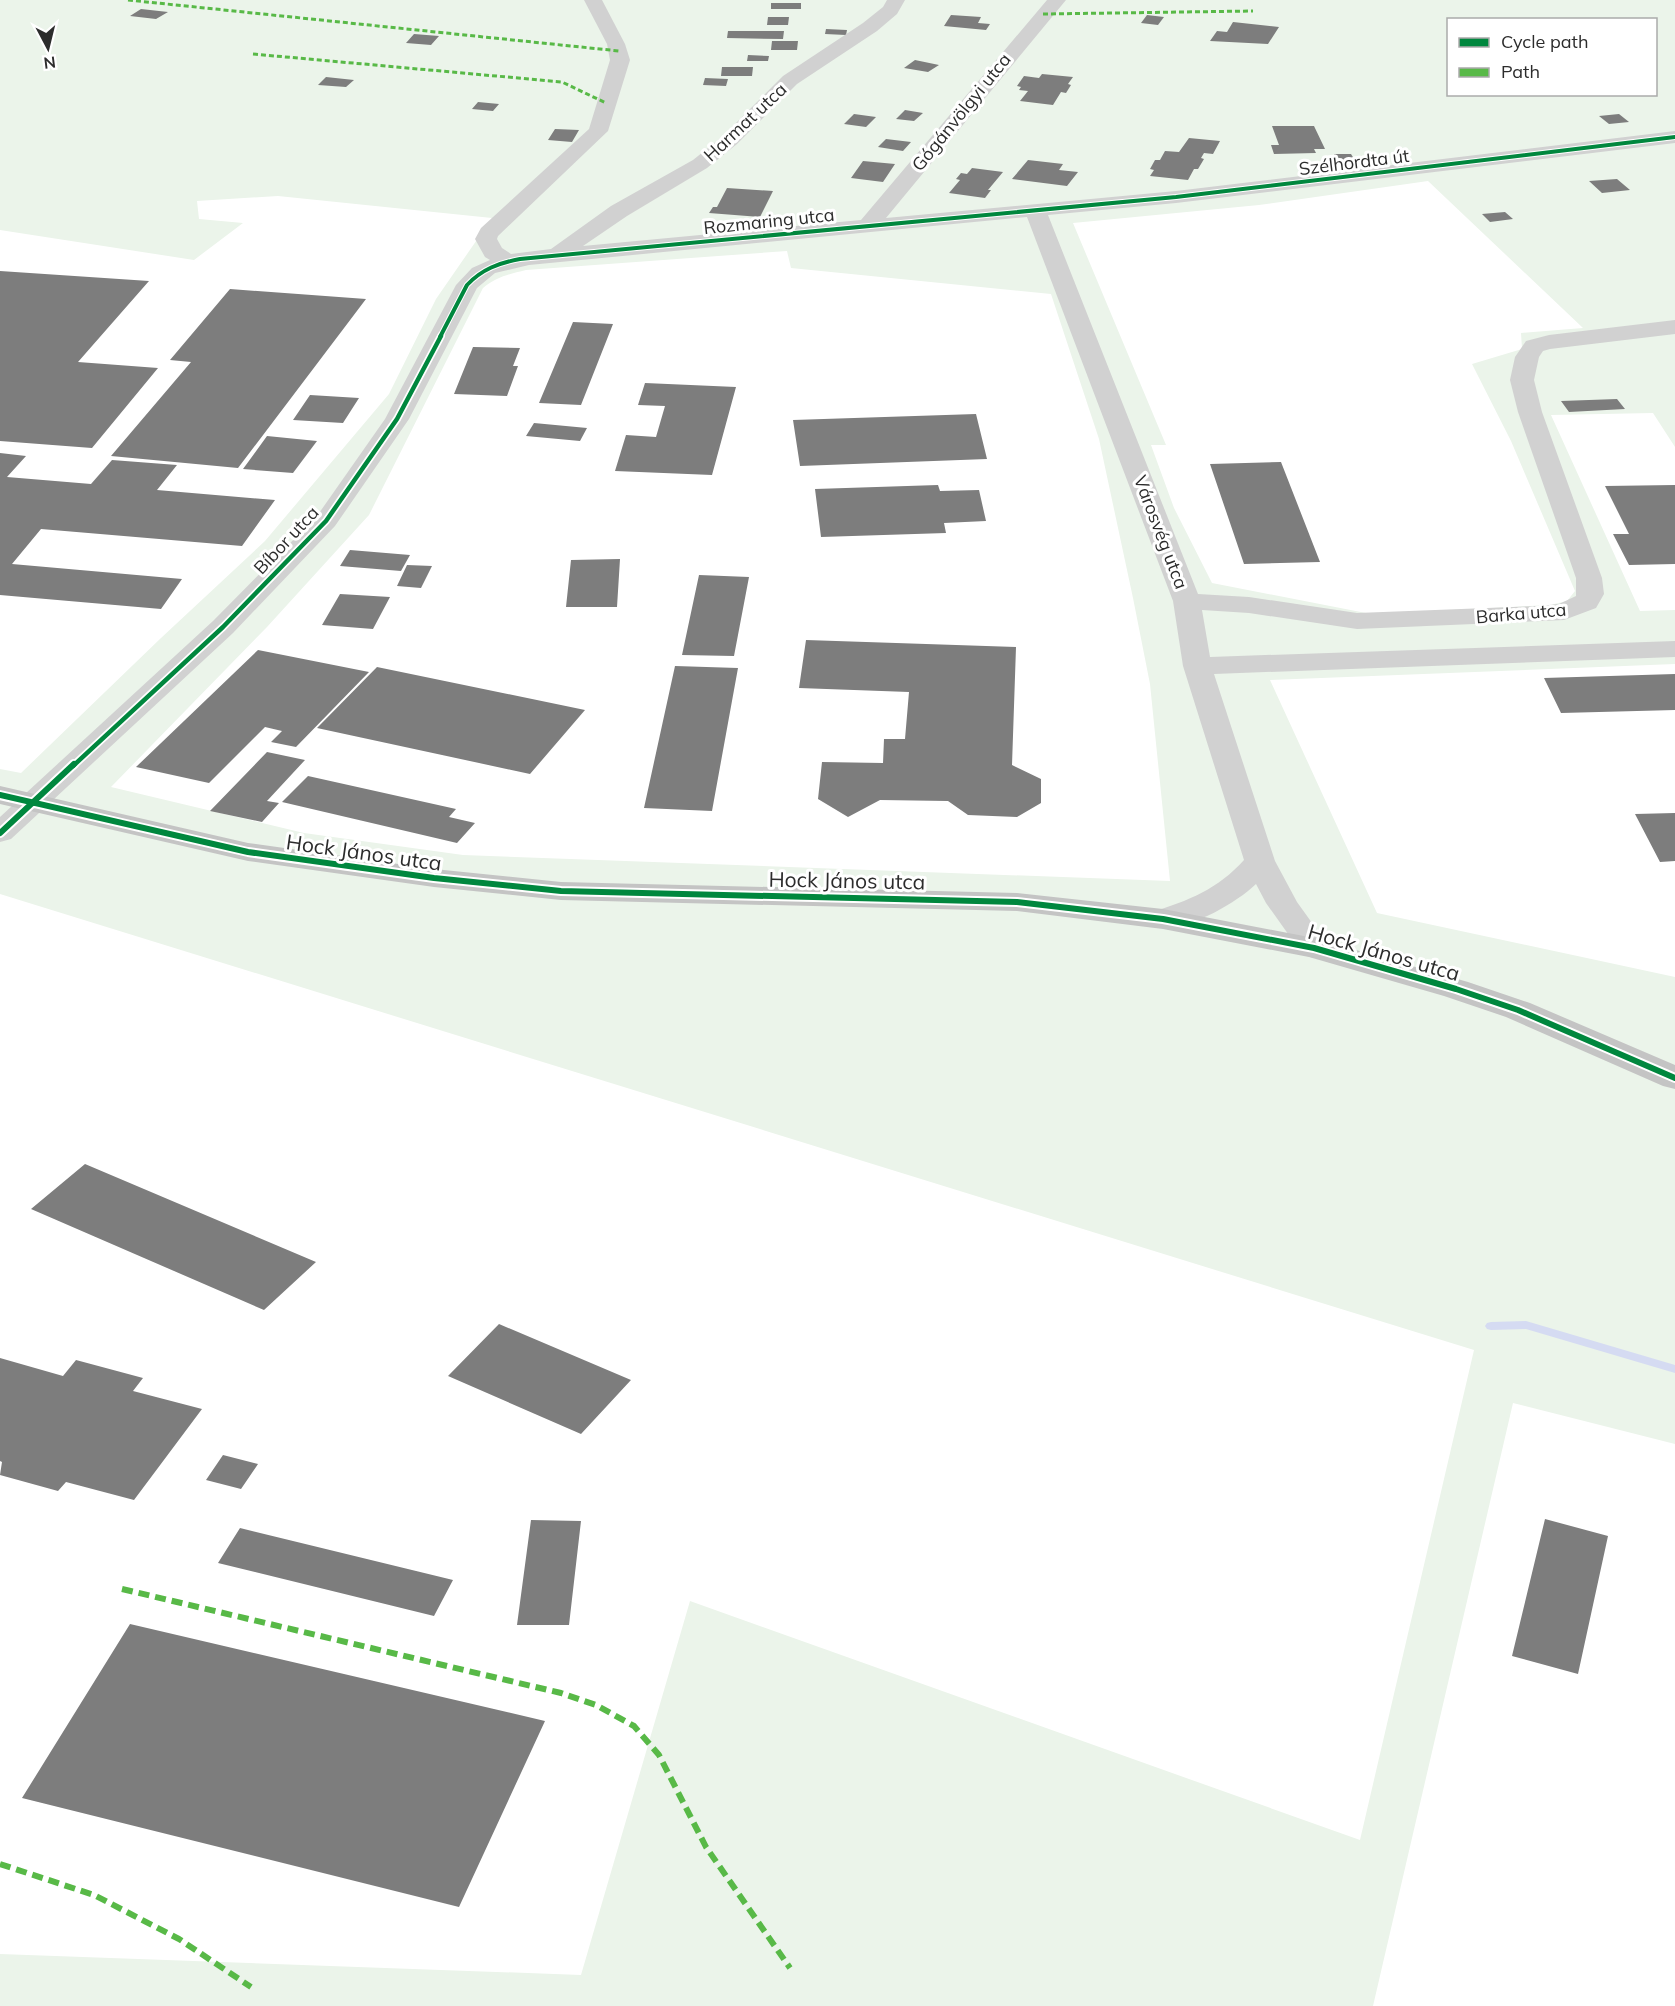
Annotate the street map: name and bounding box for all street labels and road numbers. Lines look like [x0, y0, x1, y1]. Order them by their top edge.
street label: Gógánvölgyi utca [906, 48, 1016, 176]
street label: Harmat utca [699, 78, 791, 166]
street label: Szélhordta út [1298, 144, 1410, 180]
street label: Rozmaring utca [702, 203, 836, 239]
street label: Városvég utca [1129, 472, 1193, 592]
street label: Bíbor utca [249, 501, 323, 579]
street label: Barka utca [1475, 598, 1567, 628]
street label: Hock János utca [285, 828, 443, 876]
street label: Hock János utca [768, 866, 926, 894]
street label: Hock János utca [1305, 918, 1463, 986]

